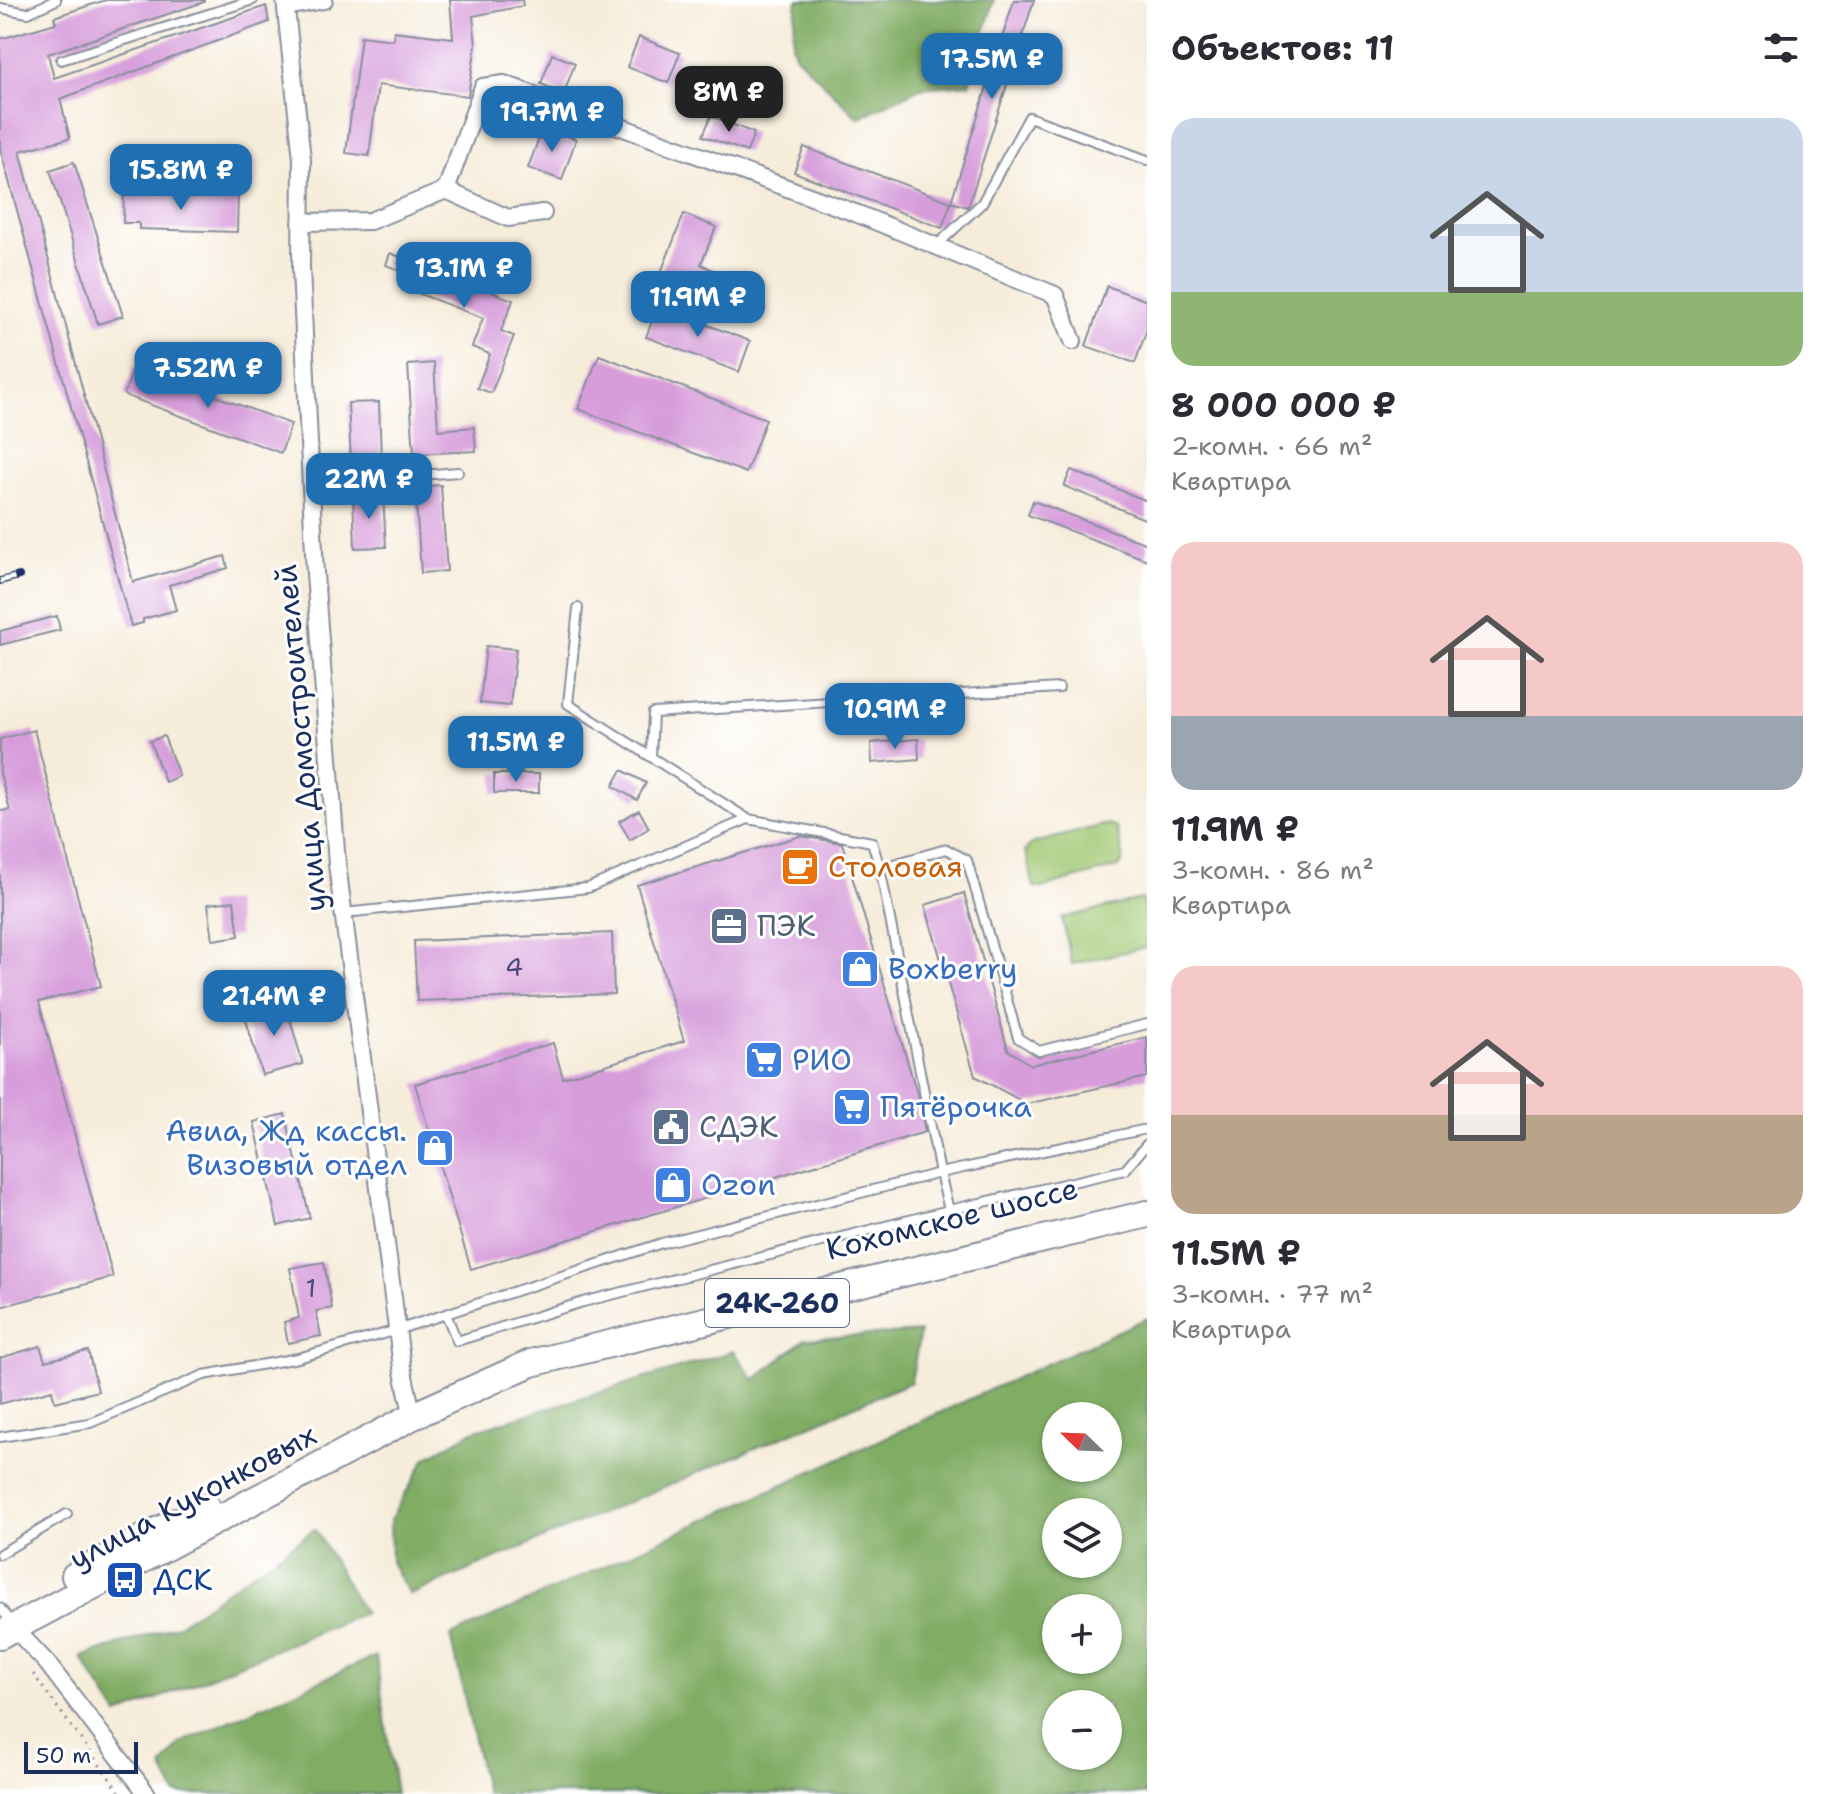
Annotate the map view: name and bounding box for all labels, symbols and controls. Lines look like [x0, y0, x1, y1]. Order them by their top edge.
text: Объектов: 11 [1171, 25, 1394, 71]
icon: filters [1759, 26, 1803, 70]
pin: 17.5M ₽ [918, 33, 1066, 101]
text: 17.5M ₽ [939, 41, 1045, 76]
pin: 8M ₽ [682, 66, 776, 134]
text: 8M ₽ [693, 74, 765, 109]
pin: 19.7M ₽ [478, 86, 626, 154]
text: 19.7M ₽ [499, 94, 605, 129]
pin: 15.8M ₽ [107, 144, 255, 212]
text: 15.8M ₽ [128, 152, 234, 187]
icon: home [1415, 170, 1559, 314]
pin: 13.1M ₽ [390, 242, 538, 310]
text: 13.1M ₽ [414, 250, 514, 285]
pin: 11.9M ₽ [624, 271, 772, 339]
text: 11.9M ₽ [649, 279, 747, 314]
pin: 7.52M ₽ [134, 342, 282, 410]
text: 7.52M ₽ [153, 350, 263, 385]
text: 8 000 000 ₽ [1171, 382, 1396, 428]
text: 2-комн. · 66 m² [1171, 428, 1373, 463]
pin: 22M ₽ [313, 453, 425, 521]
text: 22M ₽ [324, 461, 414, 496]
text: Квартира [1171, 463, 1291, 498]
street label: улица Домостроителей [265, 563, 336, 914]
icon: home [1415, 594, 1559, 738]
pin: 10.9M ₽ [821, 683, 969, 751]
text: 10.9M ₽ [843, 691, 947, 726]
pin: 11.5M ₽ [442, 716, 590, 784]
text: 11.5M ₽ [466, 724, 566, 759]
text: 11.9M ₽ [1171, 806, 1299, 852]
cafe icon: Столовая [779, 846, 821, 888]
place label: Столовая [828, 846, 963, 887]
text: 3-комн. · 86 m² [1171, 852, 1374, 887]
text: Квартира [1171, 887, 1291, 922]
office icon: ПЭК [708, 905, 750, 947]
place label: ПЭК [757, 905, 816, 946]
shop icon: Boxberry [839, 948, 881, 990]
place label: Boxberry [888, 948, 1017, 989]
house number: 4 [505, 949, 523, 984]
pin: 21.4M ₽ [200, 970, 348, 1038]
text: 21.4M ₽ [221, 978, 327, 1013]
icon: home [1415, 1018, 1559, 1162]
supermarket icon: РИО [743, 1039, 785, 1081]
place label: РИО [792, 1039, 852, 1080]
supermarket icon: Пятёрочка [831, 1086, 873, 1128]
place label: Пятёрочка [880, 1086, 1032, 1127]
public building icon: СДЭК [650, 1106, 692, 1148]
place label: СДЭК [699, 1106, 778, 1147]
place label: Авиа, Жд кассы. Визовый отдел [165, 1110, 407, 1185]
shop icon: Авиа, Жд кассы. Визовый отдел [414, 1127, 456, 1169]
shop icon: Ozon [652, 1164, 694, 1206]
place label: Ozon [701, 1164, 776, 1205]
street label: Кохомское шоссе [822, 1167, 1082, 1270]
text: 11.5M ₽ [1171, 1230, 1301, 1276]
house number: 1 [306, 1270, 316, 1305]
text: 3-комн. · 77 m² [1171, 1276, 1373, 1311]
road number: 24К-260 [705, 1279, 849, 1327]
text: Квартира [1171, 1311, 1291, 1346]
north arrow [1042, 1402, 1122, 1482]
map controls [1042, 1402, 1122, 1770]
street label: улица Куконковых [62, 1414, 324, 1579]
button: layers [1042, 1498, 1122, 1578]
bus stop icon: ДСК [104, 1559, 146, 1601]
place label: ДСК [153, 1559, 213, 1600]
button: + [1042, 1594, 1122, 1674]
button: − [1042, 1690, 1122, 1770]
scale bar [24, 1738, 138, 1774]
text: 50 m [36, 1741, 91, 1770]

